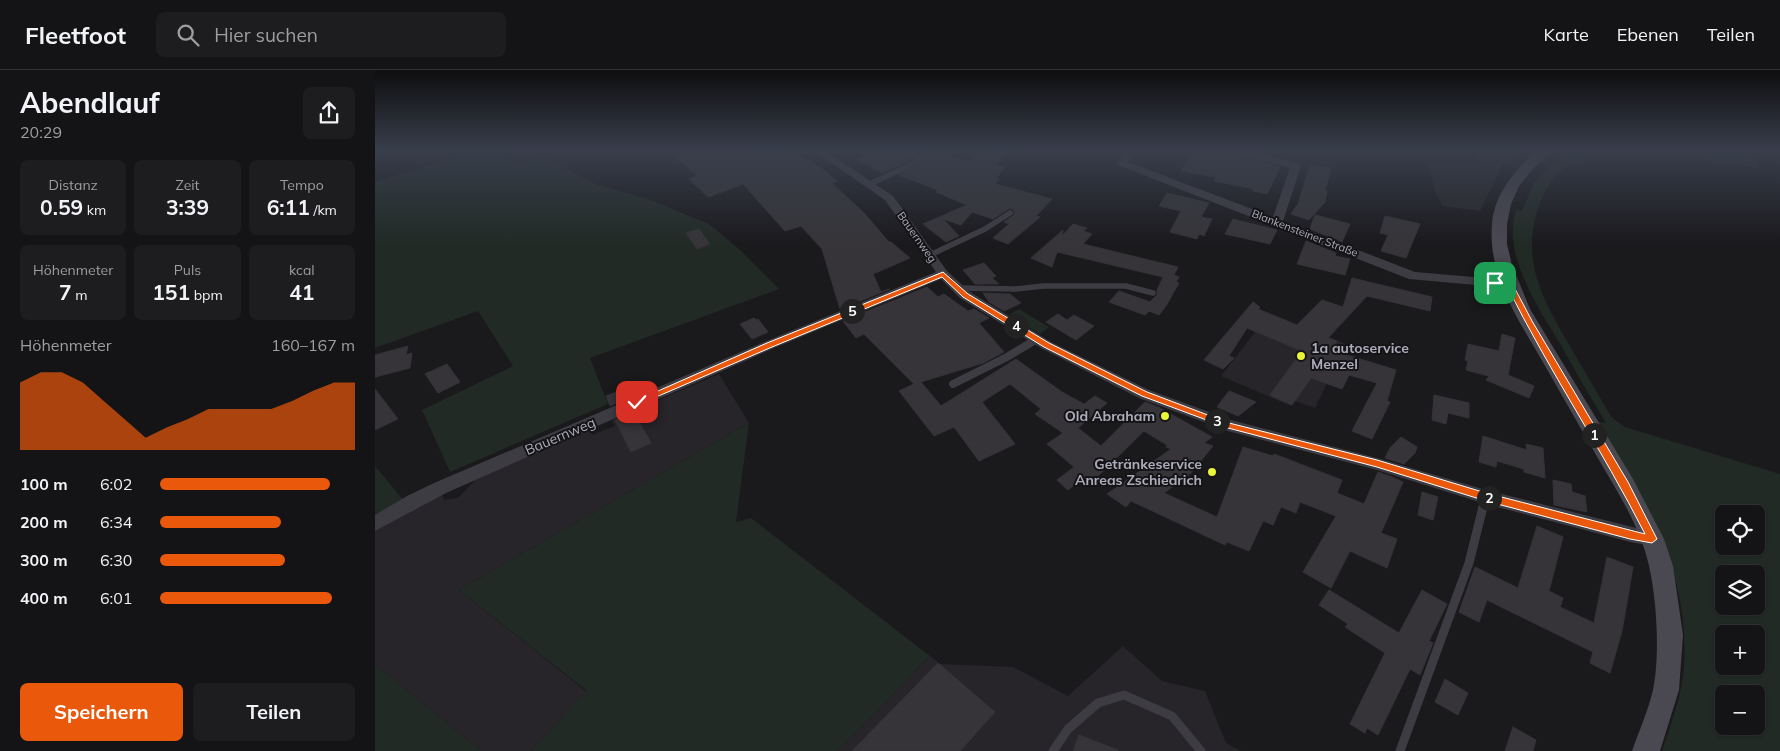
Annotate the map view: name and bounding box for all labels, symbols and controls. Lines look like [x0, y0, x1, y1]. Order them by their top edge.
search box [156, 12, 506, 57]
text: Fleetfoot [25, 20, 126, 50]
icon: search [174, 21, 202, 49]
text: Hier suchen [214, 23, 318, 47]
text: Karte [1543, 23, 1589, 46]
text: Ebenen [1617, 23, 1679, 46]
text: Teilen [1707, 23, 1755, 46]
text: Abendlauf [20, 85, 160, 120]
button: share [303, 87, 355, 139]
text: 20:29 [20, 122, 62, 142]
text: Distanz [48, 176, 98, 194]
text: Zeit [176, 176, 199, 194]
text: Tempo [280, 176, 324, 194]
text: 0.59 [40, 194, 83, 220]
text: 3:39 [166, 194, 209, 220]
text: 6:11 [267, 194, 310, 220]
text: km [83, 201, 106, 219]
text: /km [310, 201, 337, 219]
street label: Blankensteiner Straße [1250, 206, 1360, 260]
street label: Bauernweg [894, 209, 940, 265]
text: Höhenmeter [33, 261, 113, 279]
text: Puls [174, 261, 201, 279]
text: kcal [289, 261, 315, 279]
pin [1474, 262, 1516, 304]
icon: arrive [1481, 269, 1509, 297]
text: 7 [59, 279, 71, 305]
text: 151 [152, 279, 190, 305]
text: 41 [289, 279, 314, 305]
text: m [71, 286, 87, 304]
text: bpm [190, 286, 223, 304]
pin: 5 [839, 298, 865, 324]
text: 5 [848, 302, 857, 320]
pin: 4 [1003, 314, 1029, 338]
text: 4 [1012, 317, 1021, 335]
text: Höhenmeter [20, 335, 112, 355]
text: 160–167 m [271, 335, 355, 355]
place label: 1a autoservice Menzel [1311, 339, 1409, 373]
marker: 1a autoservice Menzel [1295, 350, 1307, 362]
pin [616, 381, 658, 423]
icon: check [623, 388, 651, 416]
place label: Old Abraham [1065, 407, 1155, 425]
pin: 3 [1205, 408, 1229, 434]
marker: Old Abraham [1159, 410, 1171, 422]
text: 3 [1213, 412, 1222, 430]
street label: Bauernweg [522, 413, 598, 459]
pin: 1 [1581, 422, 1607, 448]
text: 1 [1590, 426, 1599, 444]
place label: Getränkeservice Anreas Zschiedrich [1075, 455, 1202, 489]
marker: Getränkeservice Anreas Zschiedrich [1206, 466, 1218, 478]
text: 100 m [20, 474, 68, 494]
text: 6:02 [100, 474, 132, 494]
pin: 2 [1477, 486, 1501, 510]
text: 2 [1485, 489, 1494, 507]
map controls [1715, 505, 1765, 735]
button: locate [1715, 505, 1765, 555]
text: 200 m [20, 512, 68, 532]
text: 6:34 [100, 512, 132, 532]
text: 300 m [20, 550, 68, 570]
text: 6:30 [100, 550, 132, 570]
button: layers [1715, 565, 1765, 615]
text: 400 m [20, 588, 68, 608]
text: 6:01 [100, 588, 132, 608]
button: + [1715, 625, 1765, 675]
button: Speichern [20, 683, 183, 741]
button: Teilen [193, 683, 355, 741]
button: − [1715, 685, 1765, 735]

